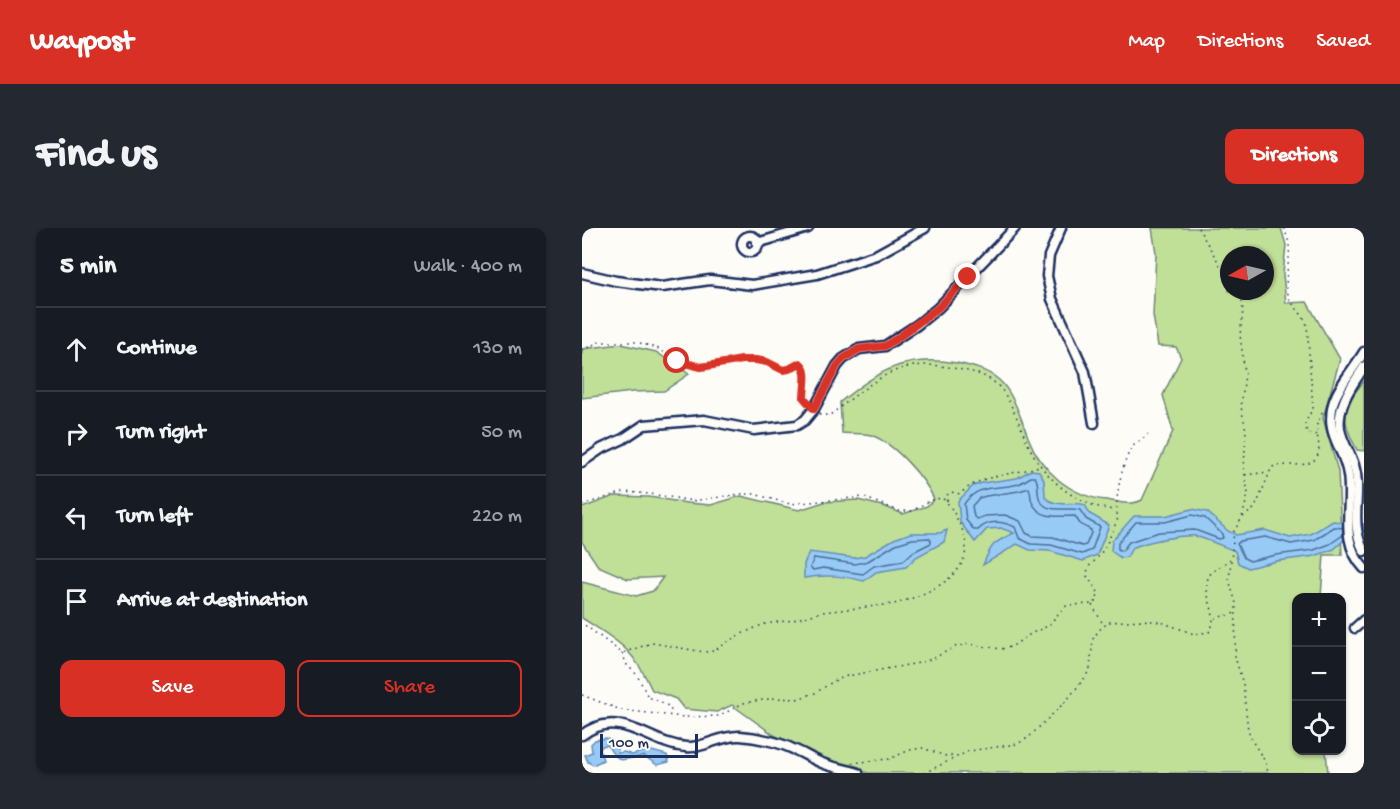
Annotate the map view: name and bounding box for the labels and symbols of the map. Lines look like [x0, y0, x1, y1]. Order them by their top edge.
north arrow [1220, 246, 1274, 300]
route end [954, 263, 980, 289]
route start [663, 347, 689, 373]
scale bar [600, 731, 698, 758]

